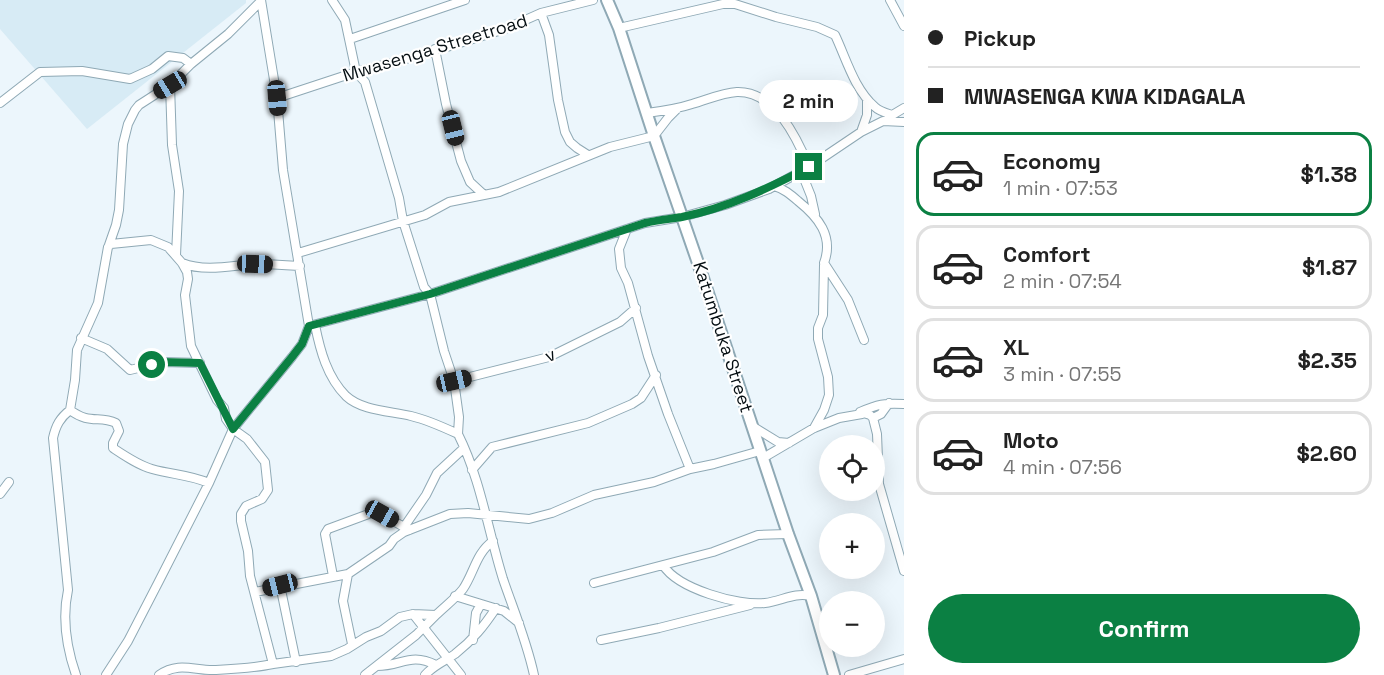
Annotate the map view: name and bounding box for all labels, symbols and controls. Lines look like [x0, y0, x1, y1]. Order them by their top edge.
street label: Mwasenga Streetroad [340, 8, 530, 87]
text: Pickup [964, 24, 1036, 52]
car [150, 68, 190, 102]
car [266, 79, 288, 117]
callout: 2 min [760, 80, 858, 122]
text: MWASENGA KWA KIDAGALA [964, 82, 1246, 110]
text: 2 min [783, 88, 834, 114]
car [440, 108, 466, 148]
icon: car [931, 147, 985, 201]
text: Economy [1003, 147, 1101, 175]
route end [795, 153, 822, 180]
text: $1.38 [1301, 160, 1357, 188]
text: 1 min · 07:53 [1003, 175, 1118, 201]
icon: car [931, 240, 985, 294]
text: Comfort [1003, 240, 1091, 268]
text: $1.87 [1302, 253, 1357, 281]
car [237, 254, 273, 274]
street label: Katumbuka Street [688, 258, 759, 415]
text: 2 min · 07:54 [1003, 268, 1122, 294]
icon: car [931, 333, 985, 387]
text: XL [1003, 333, 1029, 361]
street label: v [541, 342, 559, 367]
text: $2.35 [1297, 346, 1357, 374]
route start [138, 351, 165, 378]
text: 3 min · 07:55 [1003, 361, 1121, 387]
car [434, 368, 474, 394]
icon: car [931, 426, 985, 480]
text: Moto [1003, 426, 1059, 454]
map controls [819, 435, 885, 657]
button: locate [819, 435, 885, 501]
text: $2.60 [1296, 439, 1357, 467]
text: 4 min · 07:56 [1003, 454, 1122, 480]
car [362, 497, 402, 531]
button: + [819, 513, 885, 579]
car [260, 572, 300, 598]
button: − [819, 591, 885, 657]
button: Confirm [928, 594, 1360, 663]

